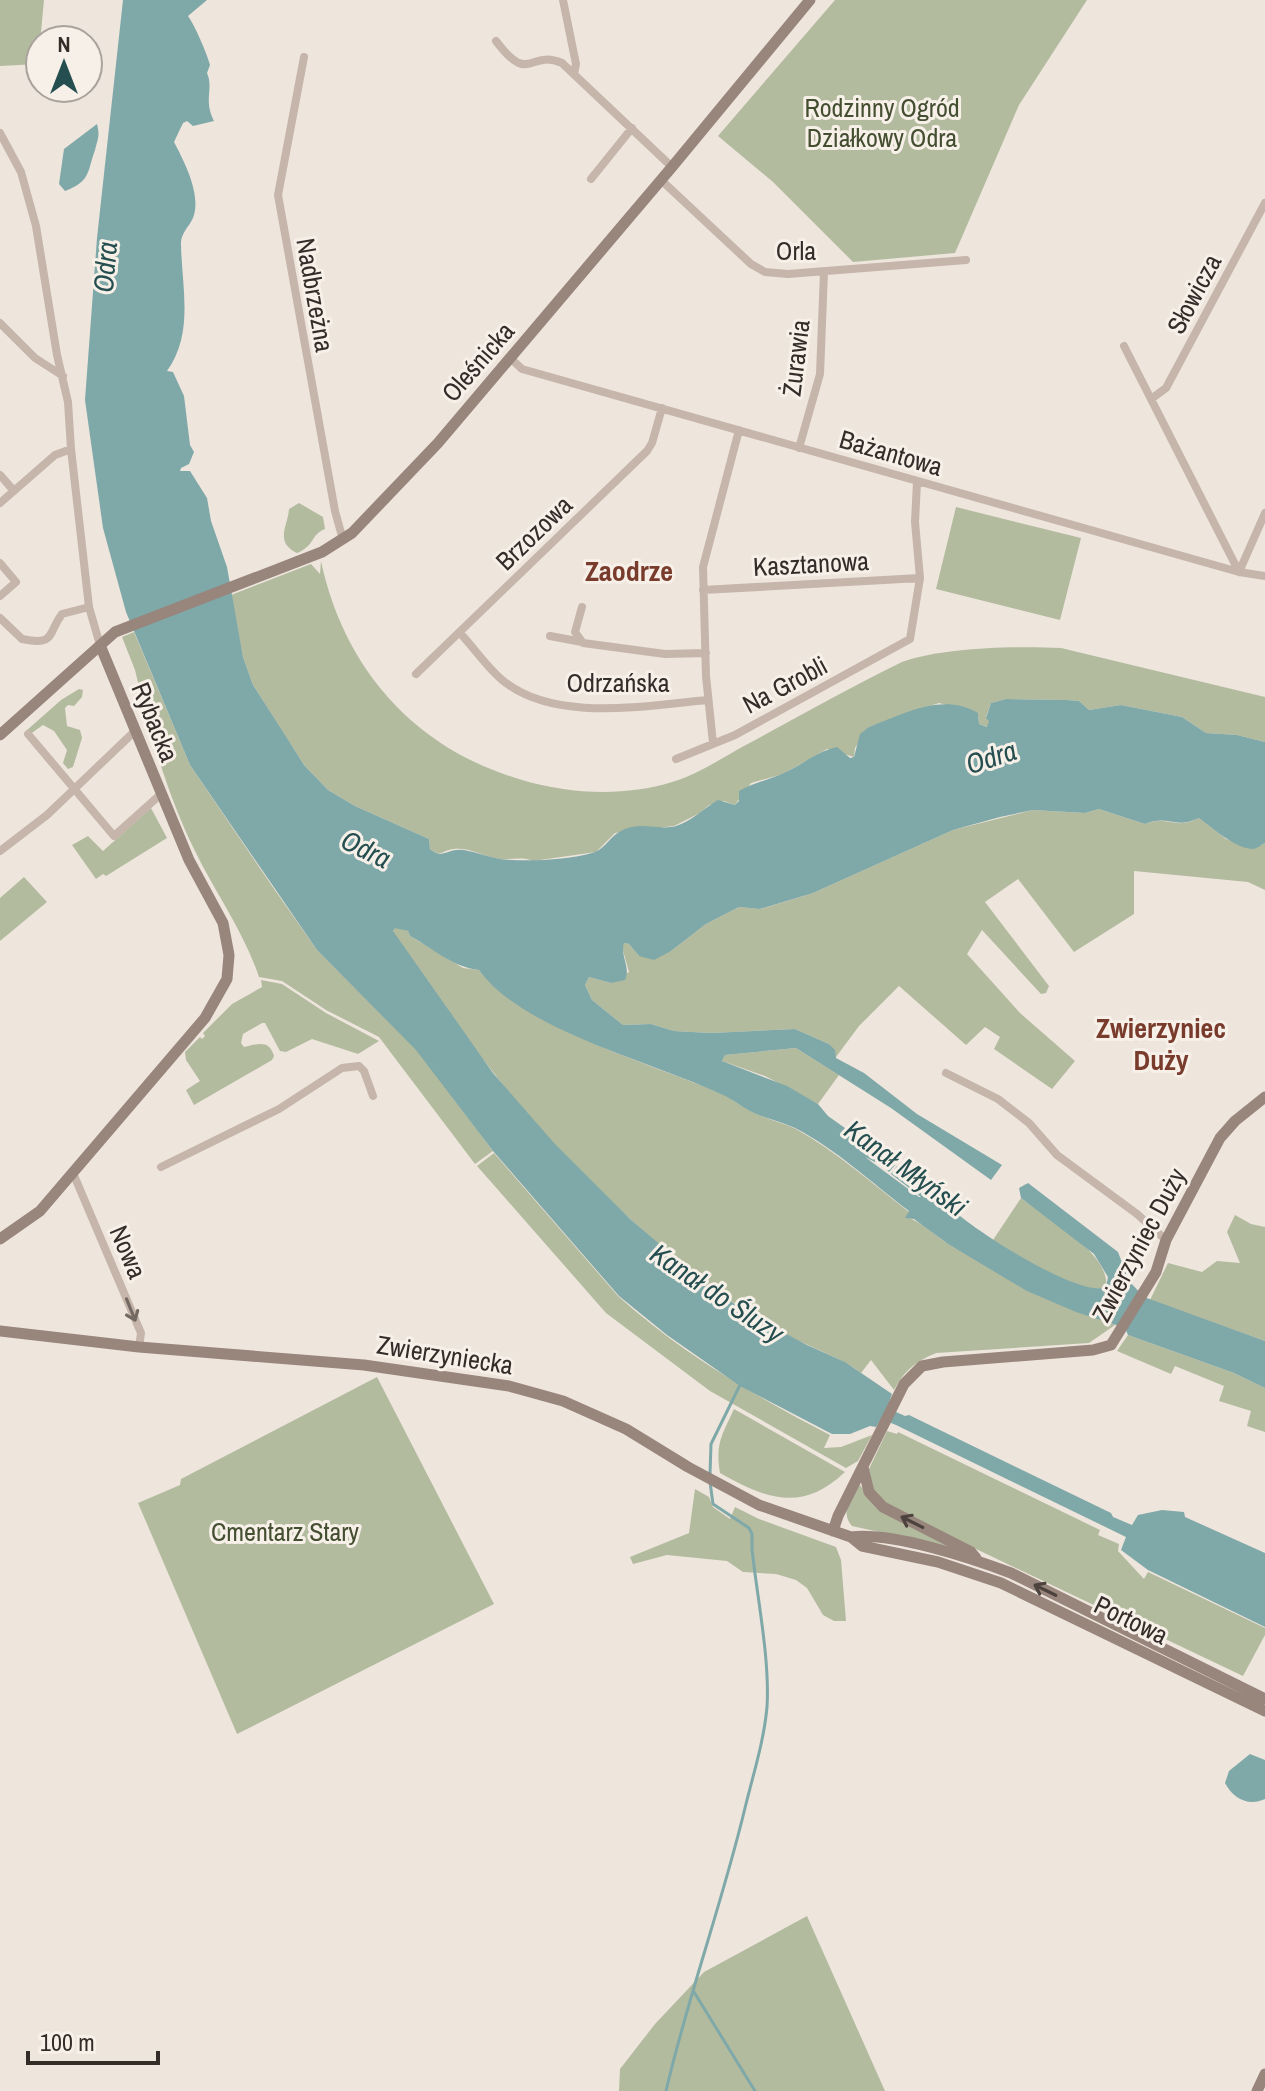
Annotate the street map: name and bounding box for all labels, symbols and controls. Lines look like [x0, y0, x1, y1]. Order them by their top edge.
north arrow [24, 24, 104, 104]
text: N [57, 29, 71, 59]
park label: Rodzinny Ogród Działkowy Odra [804, 90, 960, 155]
street label: Orla [776, 233, 816, 268]
street label: Nadbrzeżna [288, 235, 343, 355]
water label: Odra [84, 240, 126, 294]
street label: Słowicza [1158, 248, 1229, 340]
street label: Oleśnicka [433, 314, 522, 409]
street label: Żurawia [773, 317, 818, 398]
street label: Bażantowa [836, 421, 947, 484]
street label: Brzozowa [488, 487, 580, 578]
street label: Kasztanowa [752, 543, 870, 584]
district label: Zaodrze [585, 552, 673, 590]
street label: Na Grobli [736, 648, 833, 721]
street label: Odrzańska [566, 665, 670, 700]
street label: Rybacka [124, 677, 187, 767]
water label: Odra [961, 731, 1021, 783]
water label: Odra [335, 821, 397, 877]
district label: Zwierzyniec Duży [1096, 1009, 1226, 1079]
water label: Kanał Młyński [837, 1111, 975, 1226]
street label: Zwierzyniec Duży [1083, 1161, 1194, 1328]
street label: Nowa [102, 1220, 155, 1284]
water label: Kanał do Śluzy [643, 1234, 792, 1352]
one-way arrow [125, 1297, 139, 1322]
street label: Zwierzyniecka [374, 1326, 516, 1383]
one-way arrow [900, 1513, 924, 1529]
park label: Cmentarz Stary [211, 1514, 359, 1549]
one-way arrow [1033, 1581, 1057, 1597]
street label: Portowa [1088, 1587, 1174, 1652]
scale bar [28, 2015, 158, 2065]
text: 100 m [40, 2026, 95, 2058]

